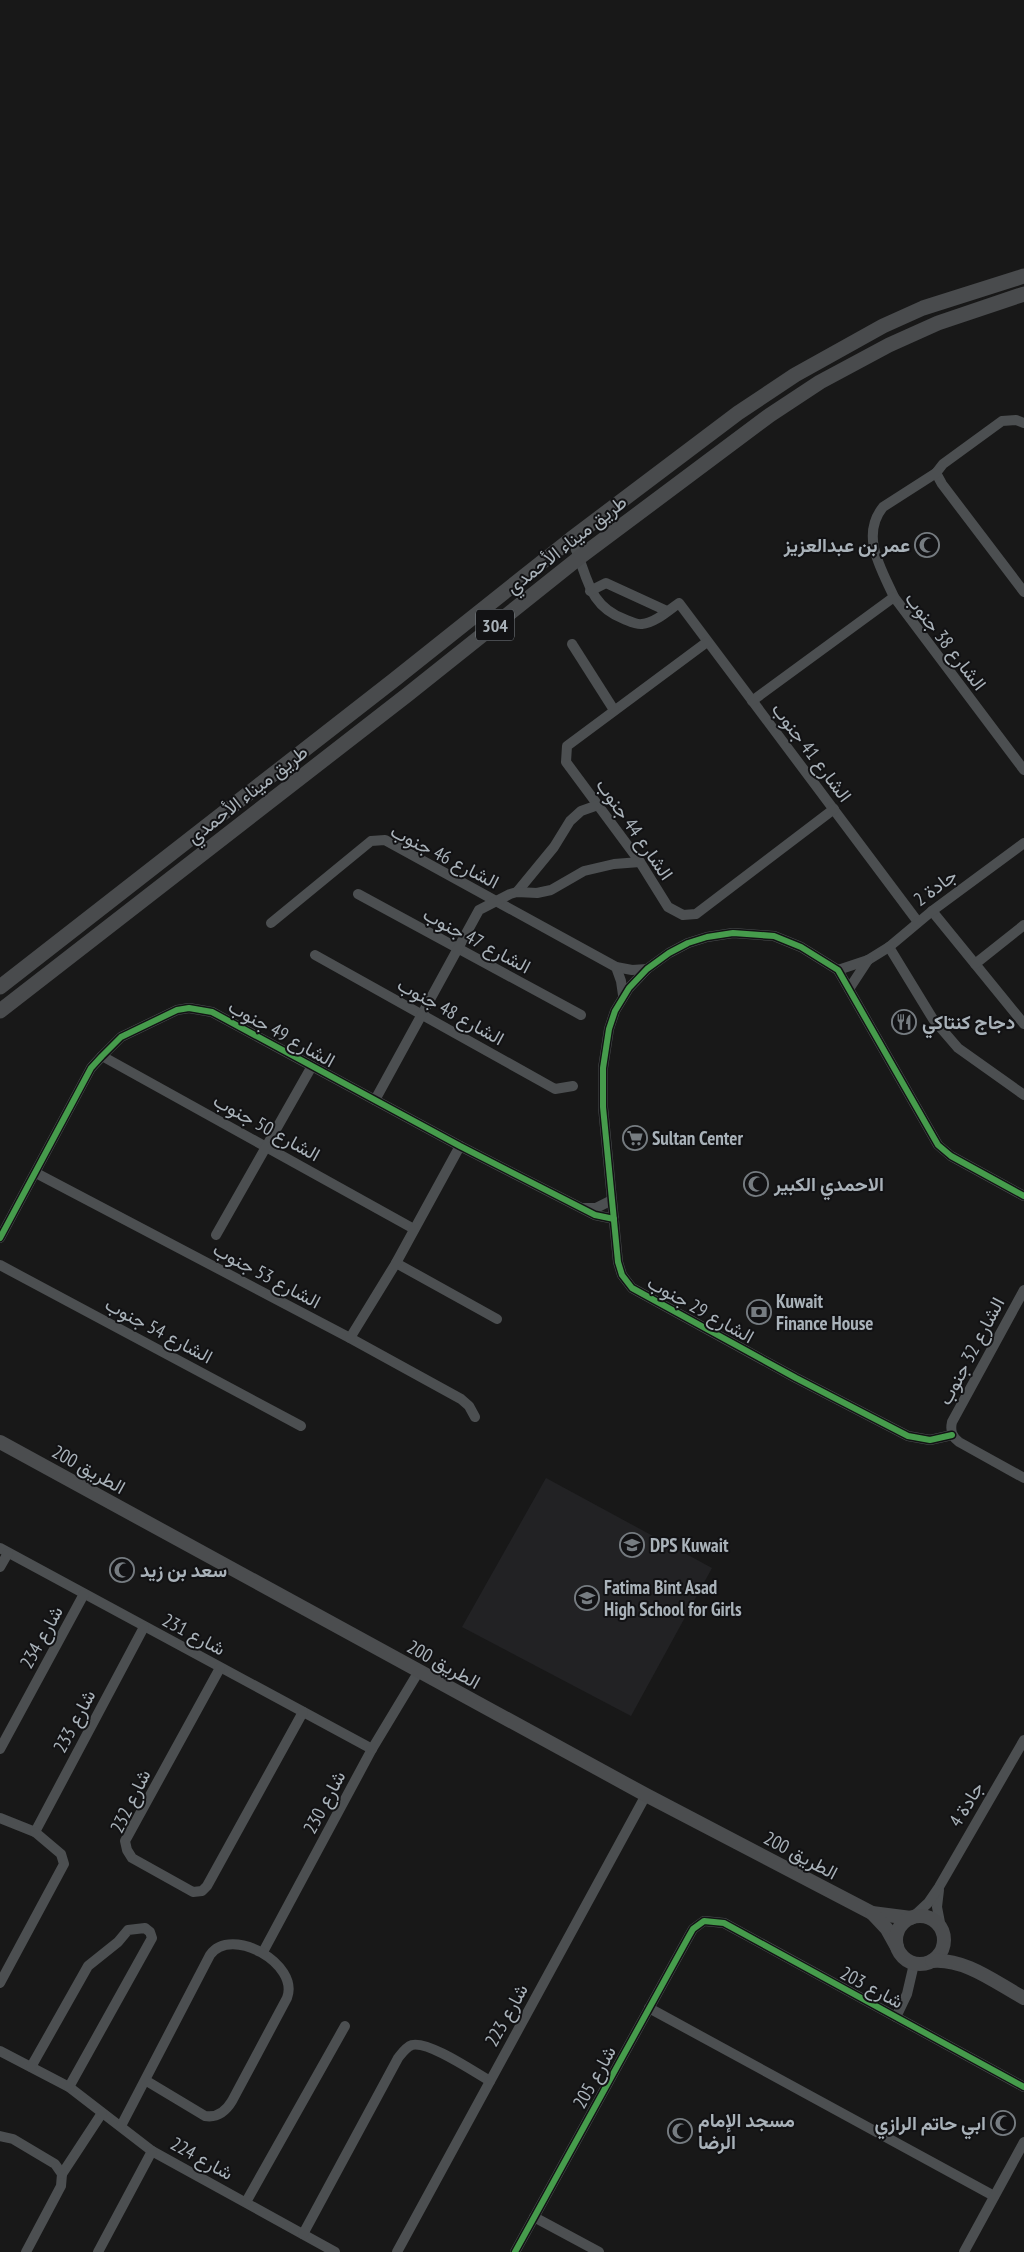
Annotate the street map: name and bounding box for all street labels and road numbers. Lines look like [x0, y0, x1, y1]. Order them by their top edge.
street label: طريق ميناء الأحمدي [501, 489, 634, 602]
street label: الشارع 38 جنوب [899, 587, 992, 696]
road number: 304 [476, 610, 514, 640]
street label: الشارع 41 جنوب [766, 697, 857, 807]
street label: طريق ميناء الأحمدي [182, 739, 315, 852]
street label: الشارع 44 جنوب [590, 774, 679, 885]
street label: الشارع 46 جنوب [386, 818, 503, 894]
street label: جادة 2 [909, 863, 961, 911]
street label: الشارع 47 جنوب [419, 902, 535, 979]
street label: الشارع 48 جنوب [393, 972, 509, 1051]
street label: الشارع 49 جنوب [224, 994, 340, 1073]
street label: الشارع 50 جنوب [209, 1088, 325, 1167]
street label: الشارع 53 جنوب [209, 1237, 325, 1314]
street label: الشارع 29 جنوب [643, 1270, 759, 1349]
street label: الشارع 54 جنوب [101, 1292, 217, 1369]
street label: الشارع 32 جنوب [933, 1293, 1010, 1409]
street label: الطريق 200 [48, 1439, 130, 1499]
street label: شارع 234 [14, 1601, 69, 1673]
street label: شارع 231 [158, 1607, 230, 1661]
street label: الطريق 200 [403, 1634, 485, 1694]
street label: شارع 233 [47, 1685, 101, 1757]
street label: شارع 232 [104, 1765, 157, 1837]
street label: شارع 230 [297, 1766, 351, 1838]
street label: جادة 4 [943, 1777, 989, 1831]
street label: الطريق 200 [760, 1826, 842, 1884]
street label: شارع 203 [836, 1960, 908, 2014]
street label: شارع 223 [479, 1979, 534, 2051]
street label: شارع 205 [567, 2041, 622, 2113]
street label: شارع 224 [166, 2131, 238, 2186]

